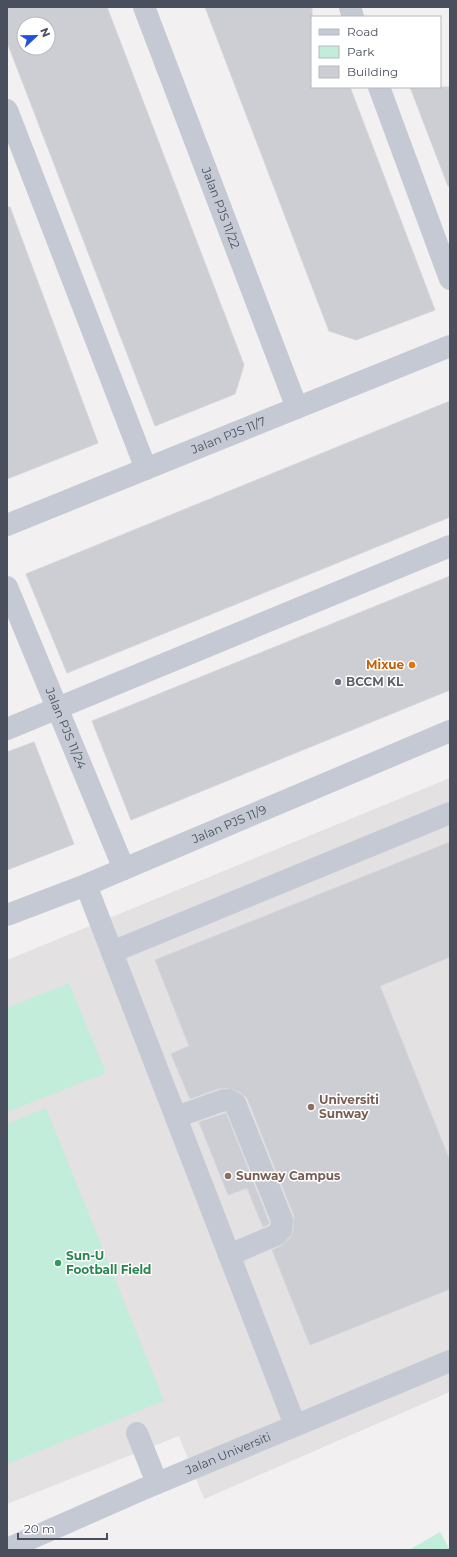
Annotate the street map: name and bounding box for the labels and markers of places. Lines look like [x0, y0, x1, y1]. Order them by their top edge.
place label: Mixue [366, 657, 404, 672]
marker: Mixue [407, 660, 417, 670]
place label: BCCM KL [346, 674, 404, 689]
marker: BCCM KL [333, 677, 343, 687]
place label: Universiti Sunway [319, 1092, 379, 1121]
marker: Universiti Sunway [306, 1102, 316, 1112]
place label: Sunway Campus [236, 1168, 341, 1183]
marker: Sunway Campus [223, 1171, 233, 1181]
place label: Sun-U Football Field [66, 1248, 151, 1277]
marker: Sun-U Football Field [53, 1258, 63, 1268]

